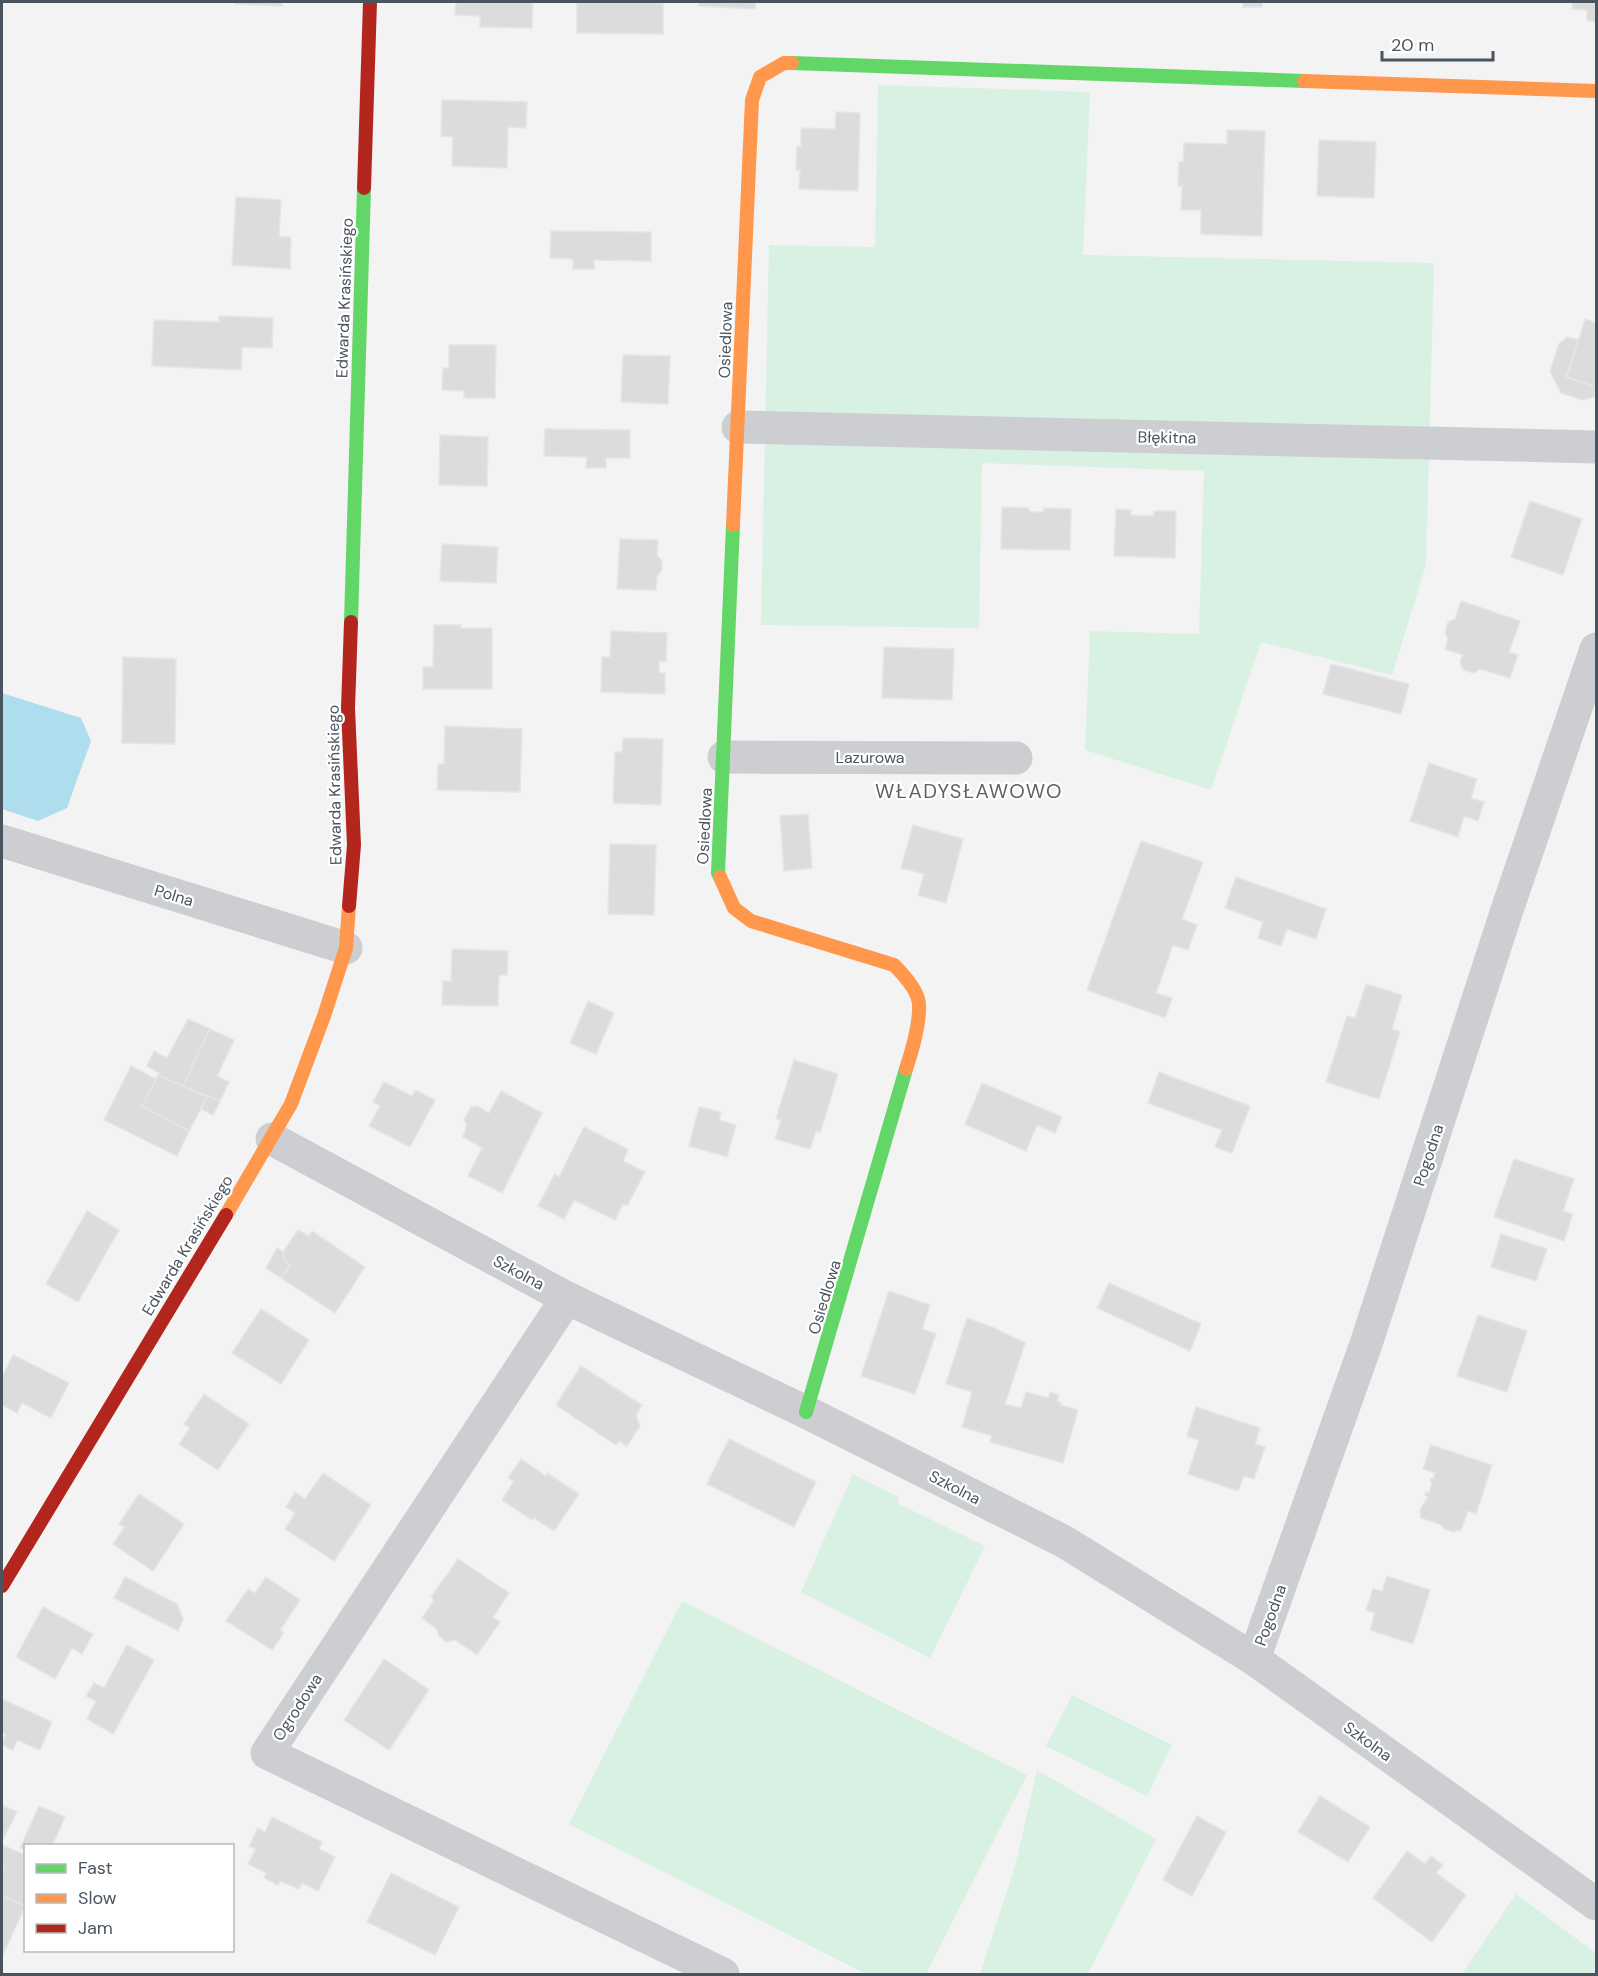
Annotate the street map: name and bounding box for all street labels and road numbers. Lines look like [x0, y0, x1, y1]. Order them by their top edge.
street label: Edwarda Krasińskiego [331, 217, 358, 379]
street label: Osiedlowa [714, 301, 737, 379]
street label: Błękitna [1137, 426, 1197, 449]
street label: Edwarda Krasińskiego [323, 705, 346, 865]
street label: Lazurowa [835, 747, 905, 768]
street label: Osiedlowa [692, 787, 717, 865]
street label: Polna [152, 880, 196, 911]
street label: Pogodna [1409, 1121, 1448, 1189]
street label: Edwarda Krasińskiego [137, 1171, 238, 1319]
street label: Szkolna [490, 1250, 548, 1295]
street label: Osiedlowa [803, 1257, 846, 1337]
street label: Szkolna [925, 1466, 984, 1509]
street label: Pogodna [1250, 1582, 1291, 1649]
street label: Ogrodowa [268, 1670, 327, 1745]
street label: Szkolna [1339, 1717, 1396, 1766]

